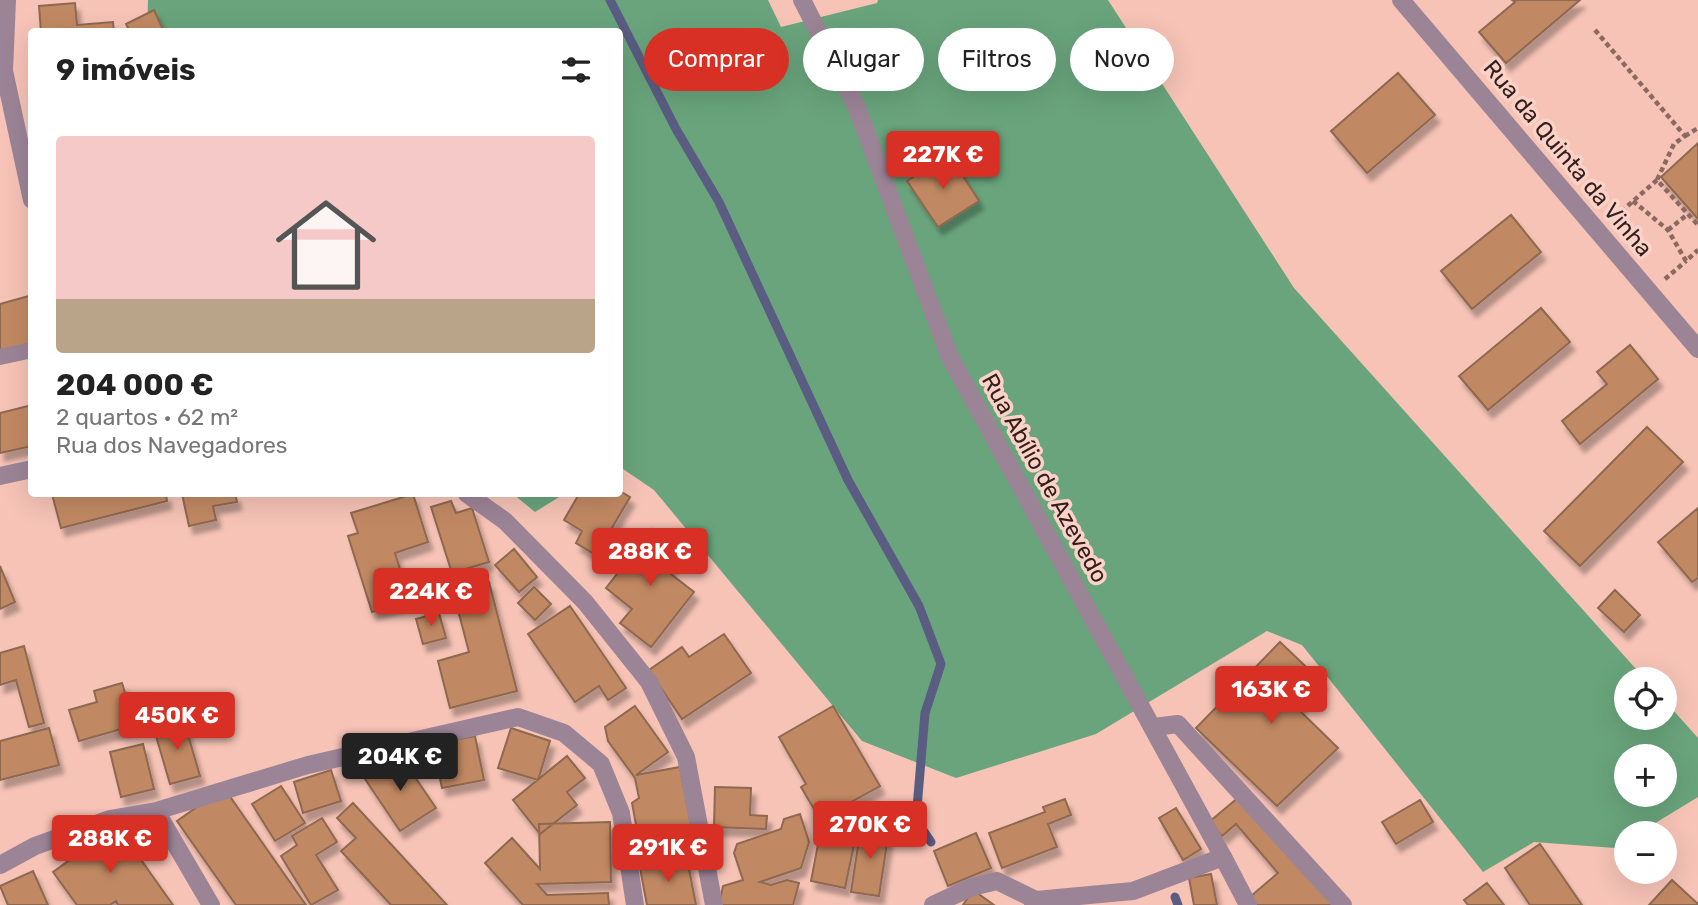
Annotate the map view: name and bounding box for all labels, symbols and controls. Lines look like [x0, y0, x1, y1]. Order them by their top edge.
chip: Comprar [644, 28, 789, 91]
chip: Alugar [803, 28, 924, 91]
chip: Filtros [938, 28, 1056, 91]
chip: Novo [1070, 28, 1174, 91]
icon: filters [557, 51, 595, 89]
text: 9 imóveis [56, 52, 196, 88]
street label: Rua da Quinta da Vinha [1478, 54, 1658, 262]
pin: 227K € [886, 132, 1000, 191]
text: 227K € [902, 140, 984, 168]
icon: home [263, 182, 389, 308]
text: 204 000 € [56, 367, 214, 403]
street label: Rua Abílio de Azevedo [976, 369, 1114, 587]
text: 2 quartos · 62 m² [56, 403, 238, 431]
text: Rua dos Navegadores [56, 431, 288, 459]
pin: 288K € [593, 528, 707, 588]
text: 288K € [608, 537, 692, 565]
pin: 224K € [374, 568, 488, 628]
text: 224K € [389, 577, 473, 605]
pin: 163K € [1214, 666, 1328, 726]
map controls [1614, 667, 1677, 884]
button: locate [1614, 667, 1677, 730]
text: 163K € [1231, 675, 1311, 703]
pin: 450K € [120, 692, 234, 752]
text: 450K € [135, 701, 219, 729]
pin: 204K € [343, 734, 457, 793]
text: 204K € [358, 742, 442, 770]
button: + [1614, 744, 1677, 807]
pin: 270K € [813, 802, 927, 861]
text: 270K € [829, 810, 911, 838]
pin: 288K € [53, 816, 167, 875]
button: − [1614, 821, 1677, 884]
text: 288K € [68, 824, 152, 852]
pin: 291K € [611, 824, 725, 884]
text: 291K € [628, 833, 708, 861]

